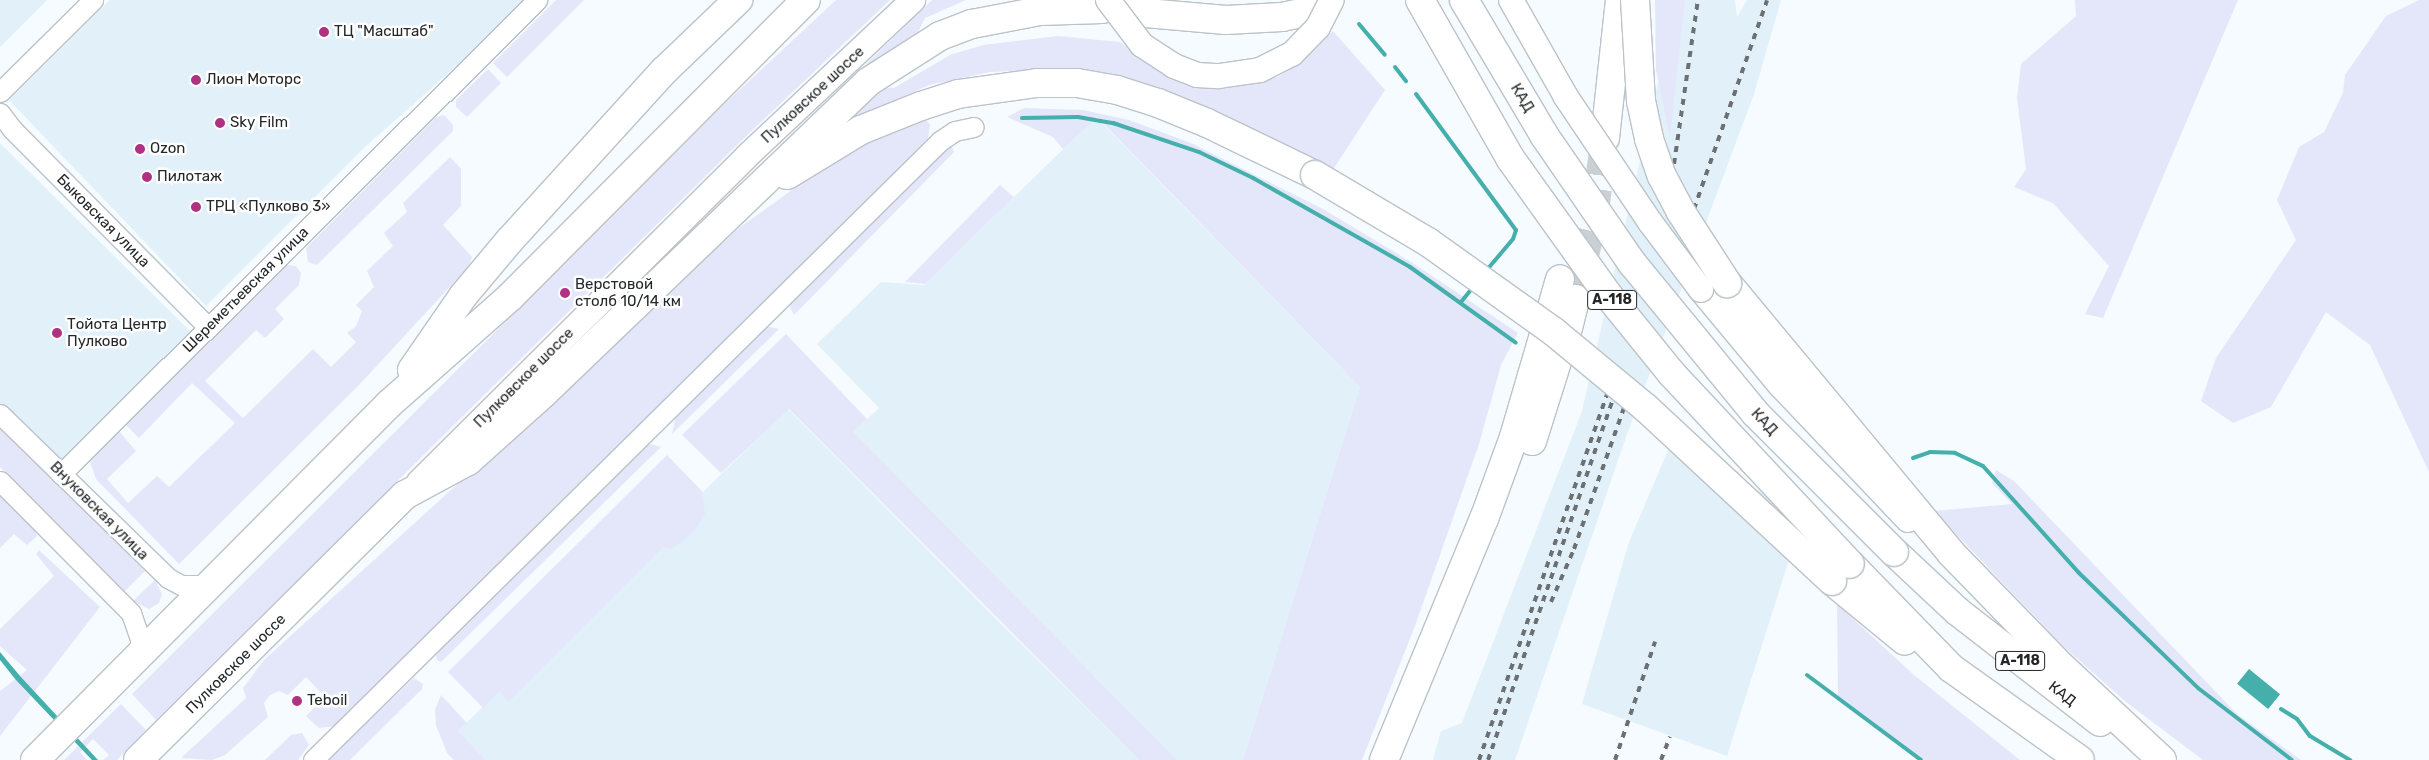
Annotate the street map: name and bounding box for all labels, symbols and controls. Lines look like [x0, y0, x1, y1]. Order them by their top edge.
place label: ТЦ "Масштаб" [334, 23, 434, 41]
marker: ТЦ "Масштаб" [318, 26, 330, 38]
street label: Пулковское шоссе [758, 43, 868, 147]
place label: Лион Моторс [206, 71, 301, 89]
marker: Лион Моторс [190, 74, 202, 86]
street label: КАД [1506, 80, 1538, 116]
place label: Sky Film [230, 114, 288, 132]
marker: Sky Film [214, 117, 226, 129]
place label: Ozon [150, 140, 185, 158]
marker: Ozon [134, 143, 146, 155]
place label: Пилотаж [157, 168, 222, 186]
street label: Быковская улица [53, 171, 153, 271]
marker: Пилотаж [141, 171, 153, 183]
place label: ТРЦ «Пулково 3» [206, 198, 330, 216]
marker: ТРЦ «Пулково 3» [190, 201, 202, 213]
street label: Шереметьевская улица [179, 223, 313, 357]
place label: Верстовой столб 10/14 км [575, 275, 681, 310]
marker: Верстовой столб 10/14 км [559, 287, 571, 299]
road number: А-118 [1587, 288, 1637, 312]
place label: Тойота Центр Пулково [67, 315, 167, 350]
street label: Пулковское шоссе [470, 324, 578, 432]
marker: Тойота Центр Пулково [51, 327, 63, 339]
street label: КАД [1747, 405, 1781, 439]
street label: Внуковская улица [46, 458, 152, 564]
street label: Пулковское шоссе [182, 610, 290, 718]
road number: А-118 [1995, 649, 2045, 672]
street label: КАД [2045, 678, 2079, 710]
place label: Teboil [307, 692, 347, 710]
marker: Teboil [291, 695, 303, 707]

